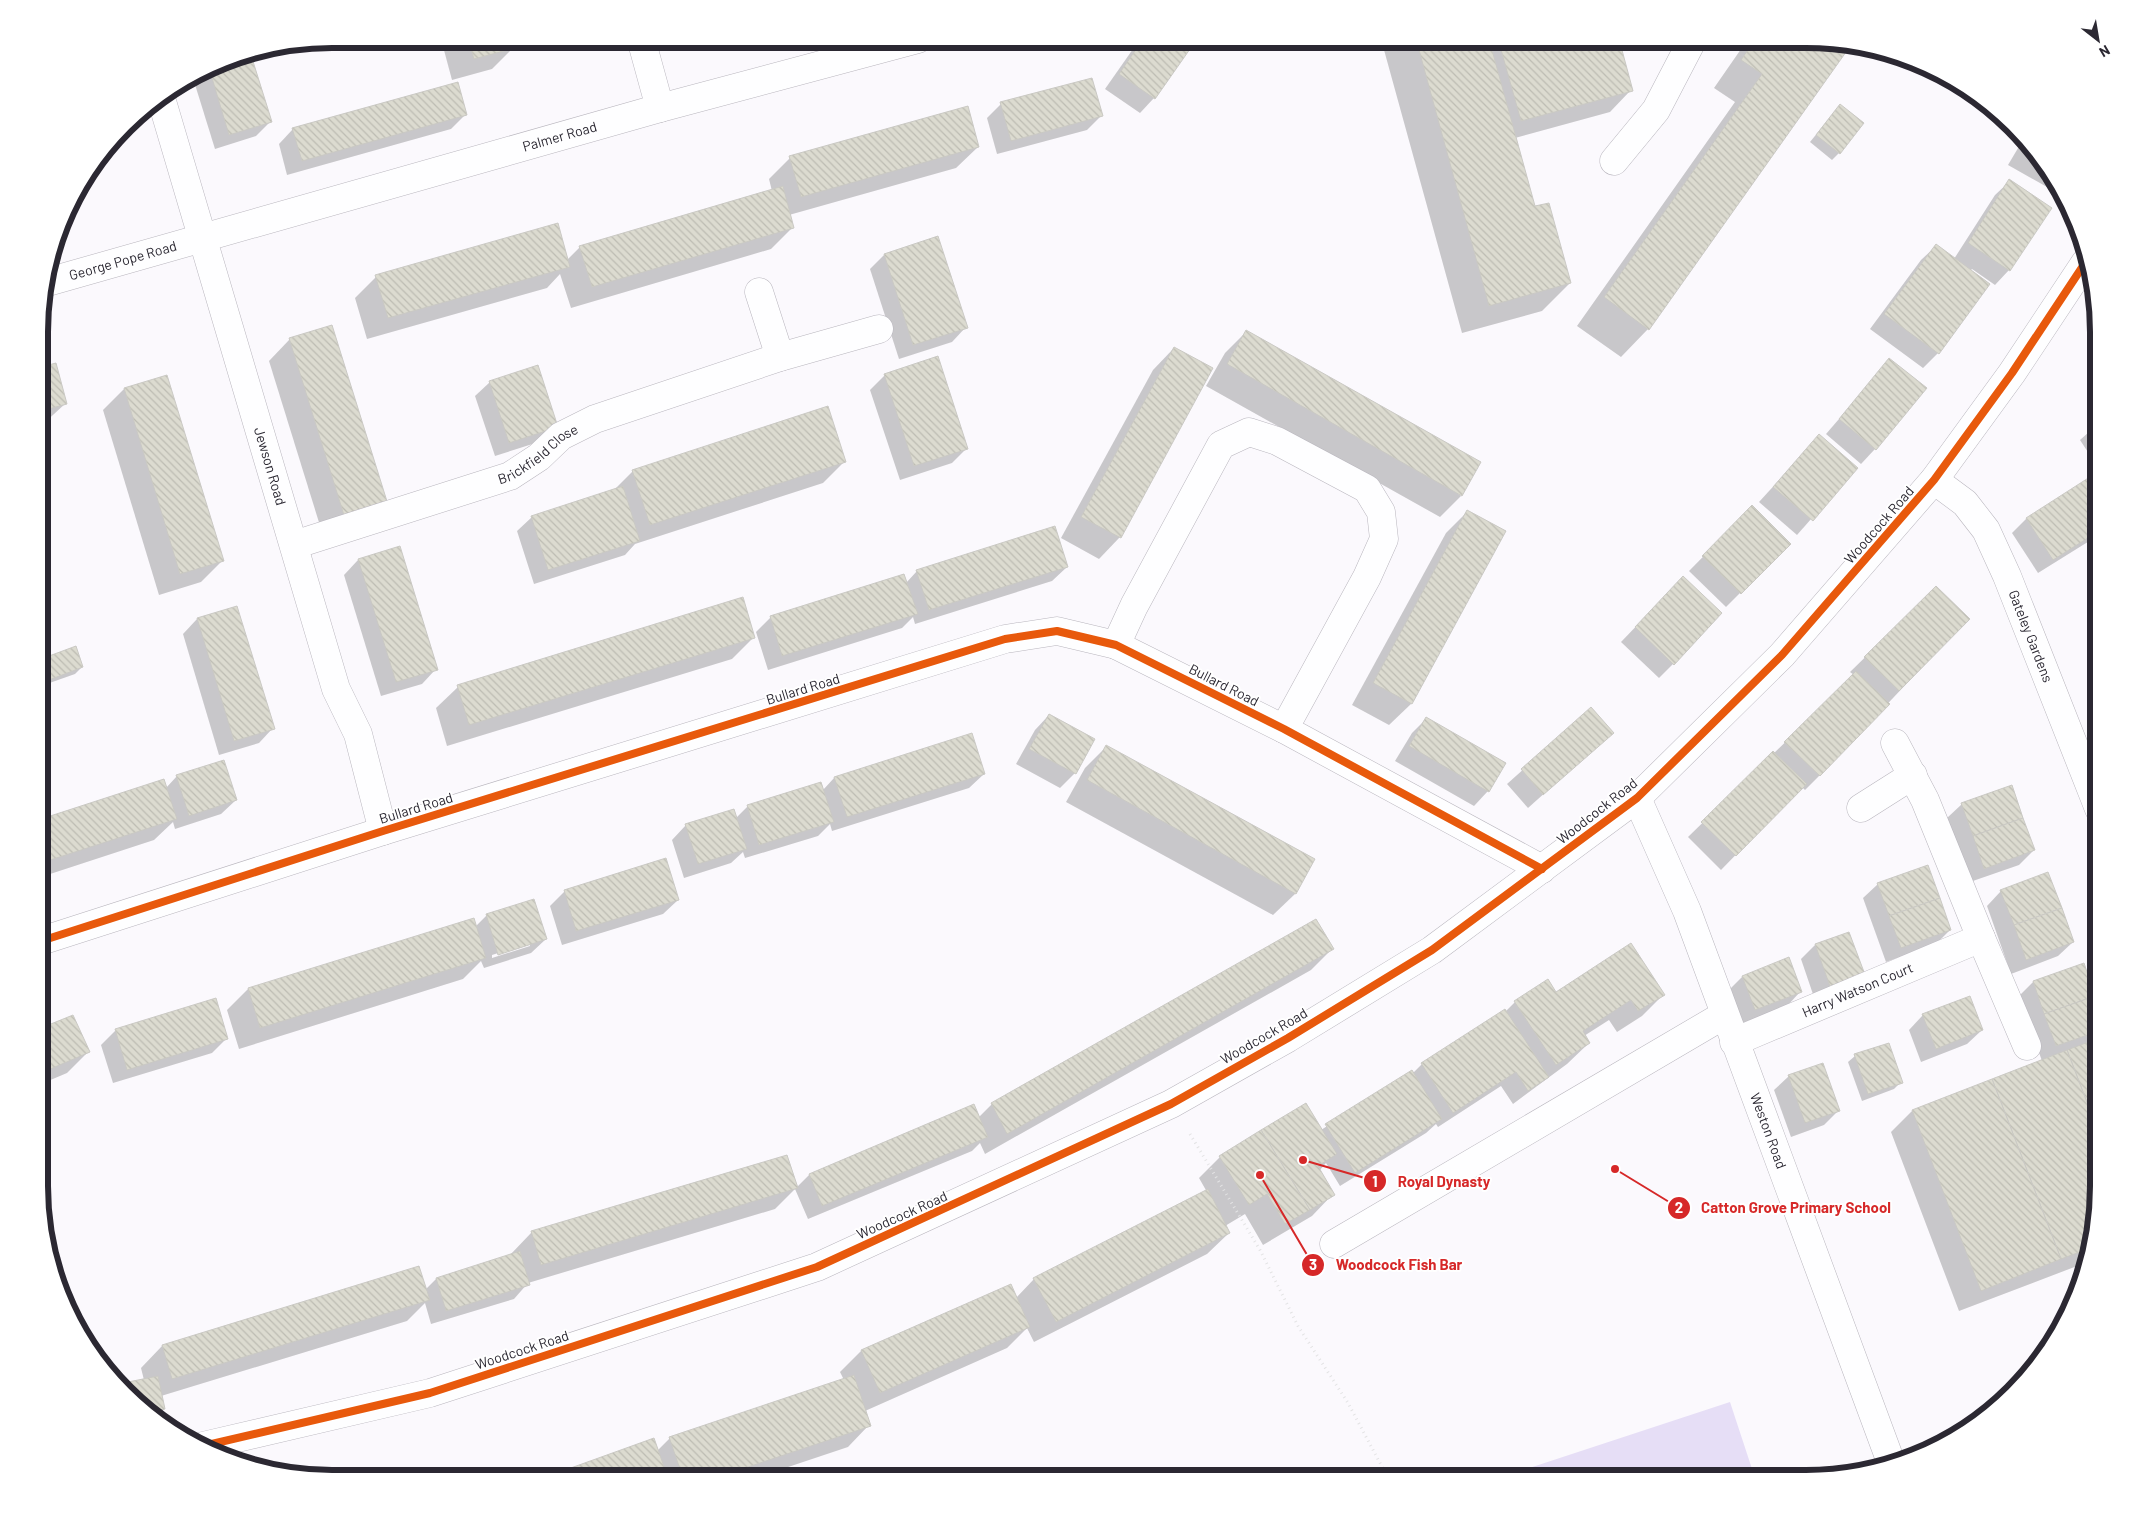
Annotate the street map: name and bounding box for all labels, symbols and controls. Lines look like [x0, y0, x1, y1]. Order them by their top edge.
north arrow [2073, 15, 2123, 65]
text: N [2097, 42, 2113, 61]
street label: Palmer Road [520, 117, 599, 155]
street label: George Pope Road [67, 237, 178, 283]
street label: Brickfield Close [496, 420, 580, 487]
street label: Jewson Road [251, 425, 290, 507]
street label: Woodcock Road [1840, 482, 1917, 567]
street label: Gateley Gardens [2005, 587, 2057, 685]
street label: Bullard Road [1186, 660, 1262, 709]
street label: Bullard Road [764, 669, 842, 708]
street label: Woodcock Road [1553, 774, 1640, 847]
street label: Bullard Road [377, 788, 455, 827]
street label: Harry Watson Court [1799, 959, 1915, 1020]
street label: Woodcock Road [1217, 1004, 1310, 1067]
street label: Weston Road [1747, 1090, 1791, 1171]
callout: Royal Dynasty [1363, 1166, 1500, 1196]
text: 1 [1372, 1172, 1378, 1190]
text: Royal Dynasty [1398, 1172, 1491, 1190]
street label: Woodcock Road [854, 1187, 950, 1242]
callout: Catton Grove Primary School [1666, 1193, 1901, 1223]
text: 2 [1675, 1198, 1683, 1216]
text: Catton Grove Primary School [1701, 1198, 1891, 1216]
callout: Woodcock Fish Bar [1301, 1250, 1473, 1280]
text: 3 [1309, 1255, 1317, 1273]
text: Woodcock Fish Bar [1336, 1255, 1463, 1273]
street label: Woodcock Road [473, 1326, 571, 1373]

